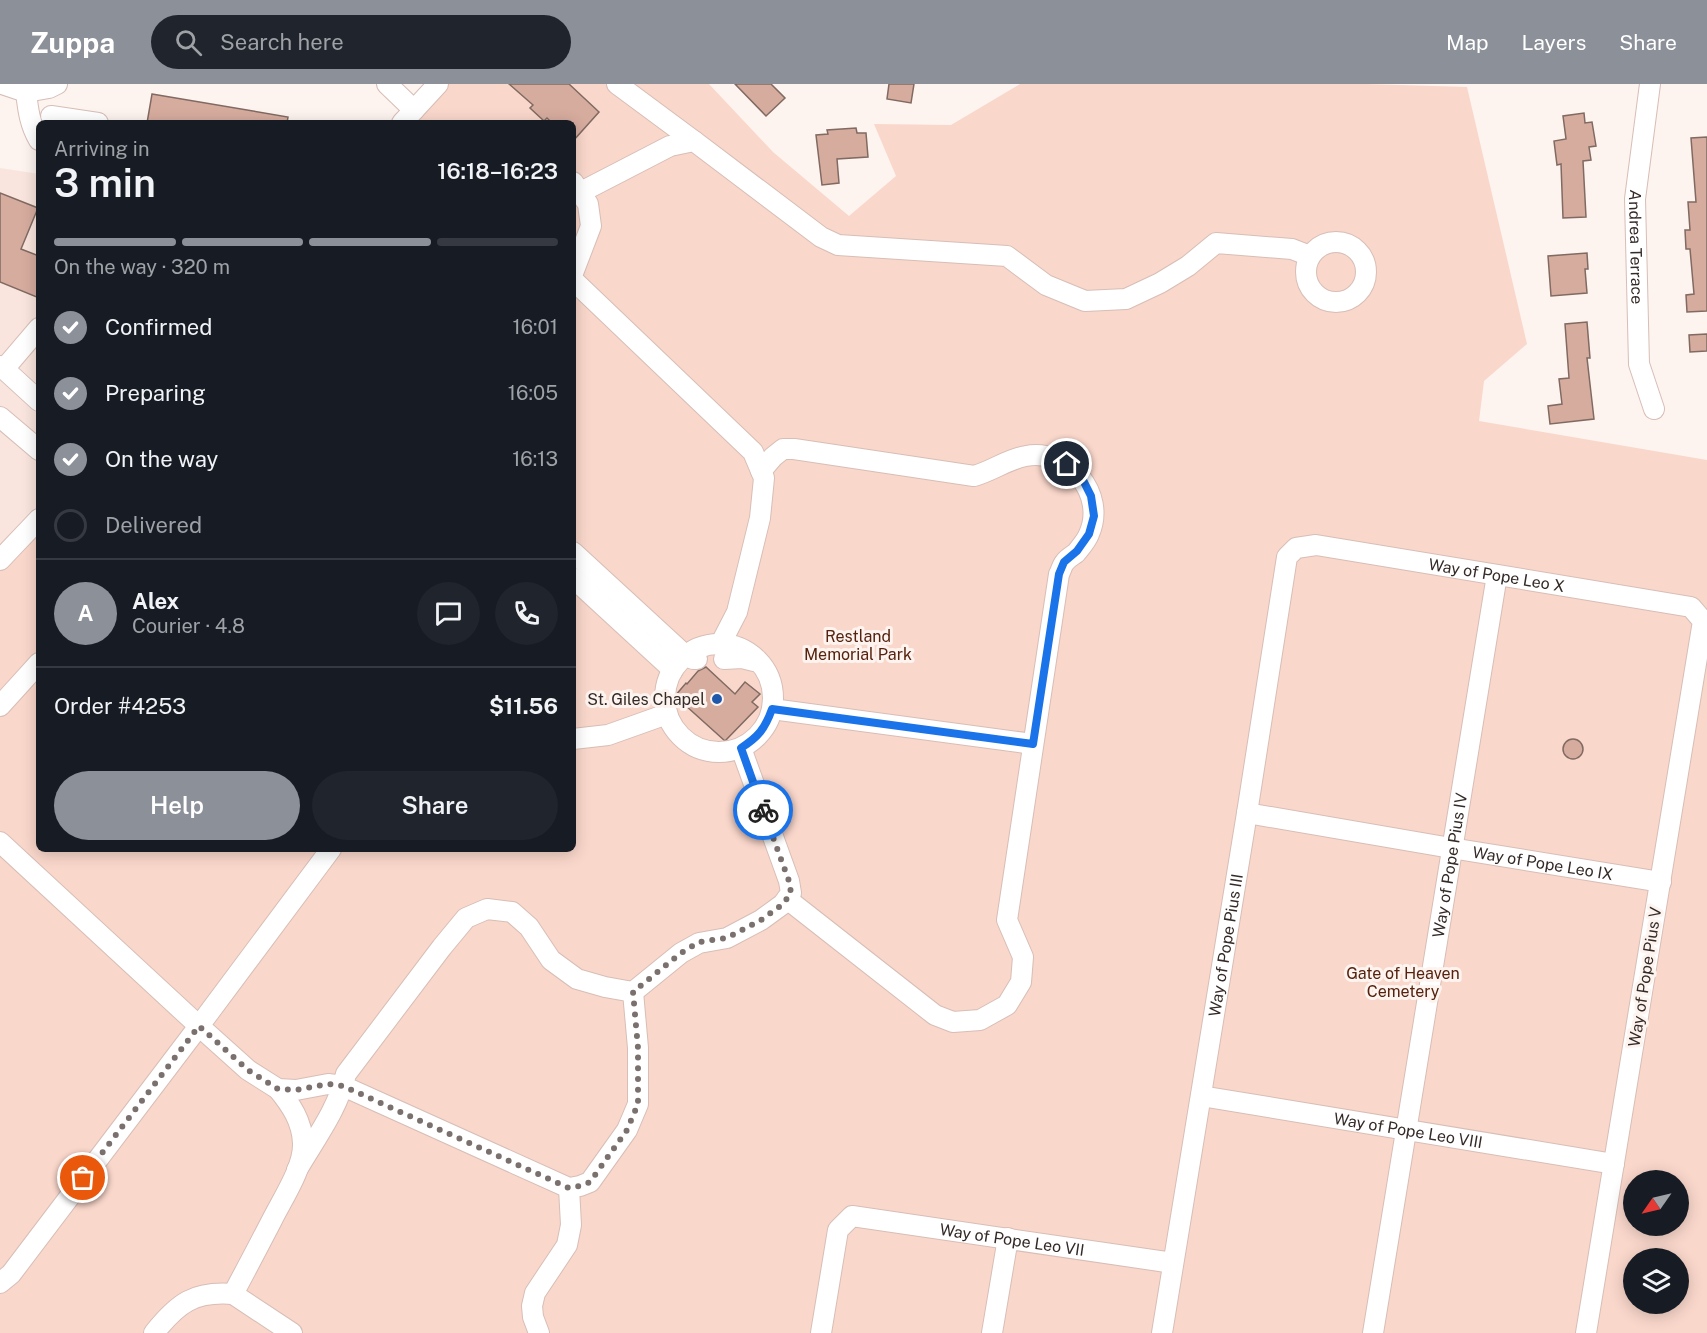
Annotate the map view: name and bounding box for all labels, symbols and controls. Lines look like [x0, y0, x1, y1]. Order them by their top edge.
search box [151, 15, 571, 69]
text: Zuppa [30, 26, 115, 59]
icon: search [172, 26, 205, 59]
text: Search here [220, 29, 344, 55]
text: Map [1446, 30, 1489, 55]
text: Layers [1522, 30, 1586, 55]
text: Share [1619, 30, 1677, 55]
text: Arriving in [54, 137, 149, 161]
text: 16:18–16:23 [437, 158, 558, 184]
text: 3 min [54, 160, 156, 206]
street label: Andrea Terrace [1625, 189, 1647, 304]
text: On the way · 320 m [54, 255, 230, 279]
icon: check [54, 311, 87, 344]
text: Confirmed [105, 314, 212, 340]
text: 16:01 [513, 315, 558, 339]
icon: check [54, 377, 87, 410]
text: Preparing [105, 380, 206, 406]
text: 16:05 [508, 381, 558, 405]
pin [1041, 438, 1092, 489]
icon: check [54, 443, 87, 476]
text: On the way [105, 446, 218, 472]
text: 16:13 [512, 447, 558, 471]
icon: home [1050, 447, 1083, 480]
text: Delivered [105, 512, 202, 538]
street label: Way of Pope Leo X [1427, 554, 1566, 595]
button: chat [417, 582, 480, 645]
button: phone [495, 582, 558, 645]
text: Alex [132, 588, 179, 614]
text: A [78, 600, 93, 626]
text: Courier · 4.8 [132, 614, 245, 638]
park label: Restland Memorial Park [804, 627, 912, 664]
place label: St. Giles Chapel [587, 690, 705, 709]
marker: St. Giles Chapel [710, 692, 724, 706]
text: Order #4253 [54, 693, 186, 719]
text: $11.56 [489, 693, 558, 719]
button: Help [54, 771, 300, 840]
button: Share [312, 771, 558, 840]
courier [733, 780, 793, 840]
street label: Way of Pope Pius IV [1428, 791, 1471, 939]
icon: bike [747, 794, 780, 827]
street label: Way of Pope Leo IX [1471, 842, 1615, 884]
street label: Way of Pope Pius III [1204, 872, 1246, 1018]
street label: Way of Pope Pius V [1625, 905, 1665, 1048]
park label: Gate of Heaven Cemetery [1346, 964, 1460, 1001]
street label: Way of Pope Leo VIII [1332, 1109, 1484, 1152]
pin [57, 1152, 108, 1203]
icon: bag [66, 1161, 99, 1194]
north arrow [1623, 1170, 1689, 1236]
map controls [1623, 1170, 1689, 1314]
street label: Way of Pope Leo VII [938, 1219, 1086, 1259]
button: layers [1623, 1248, 1689, 1314]

